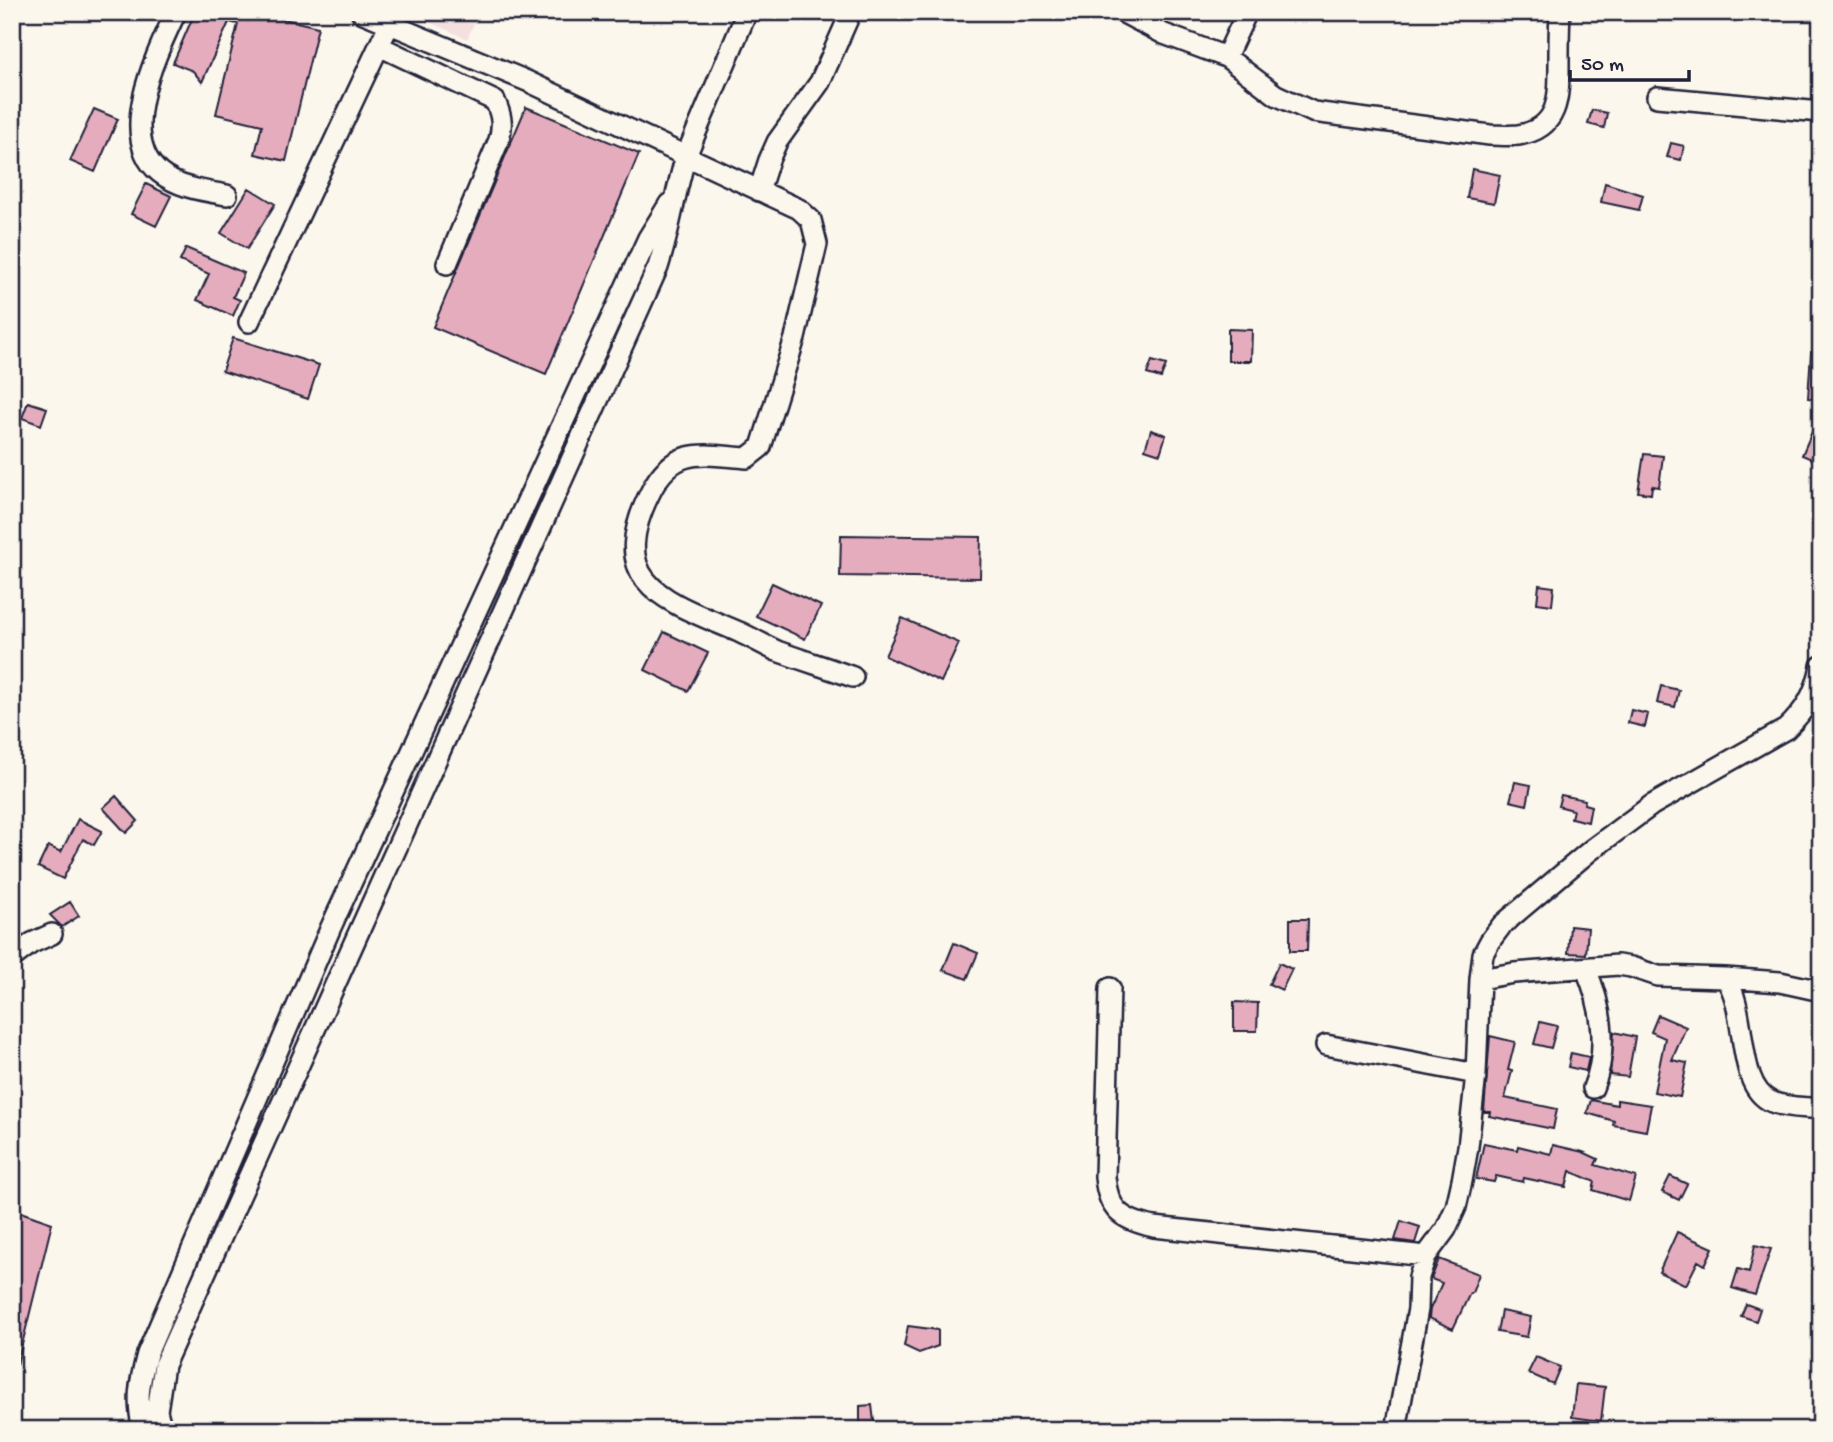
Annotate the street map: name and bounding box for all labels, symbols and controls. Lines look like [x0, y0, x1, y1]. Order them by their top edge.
scale bar [1570, 38, 1689, 82]
text: 50 m [1581, 54, 1624, 79]

